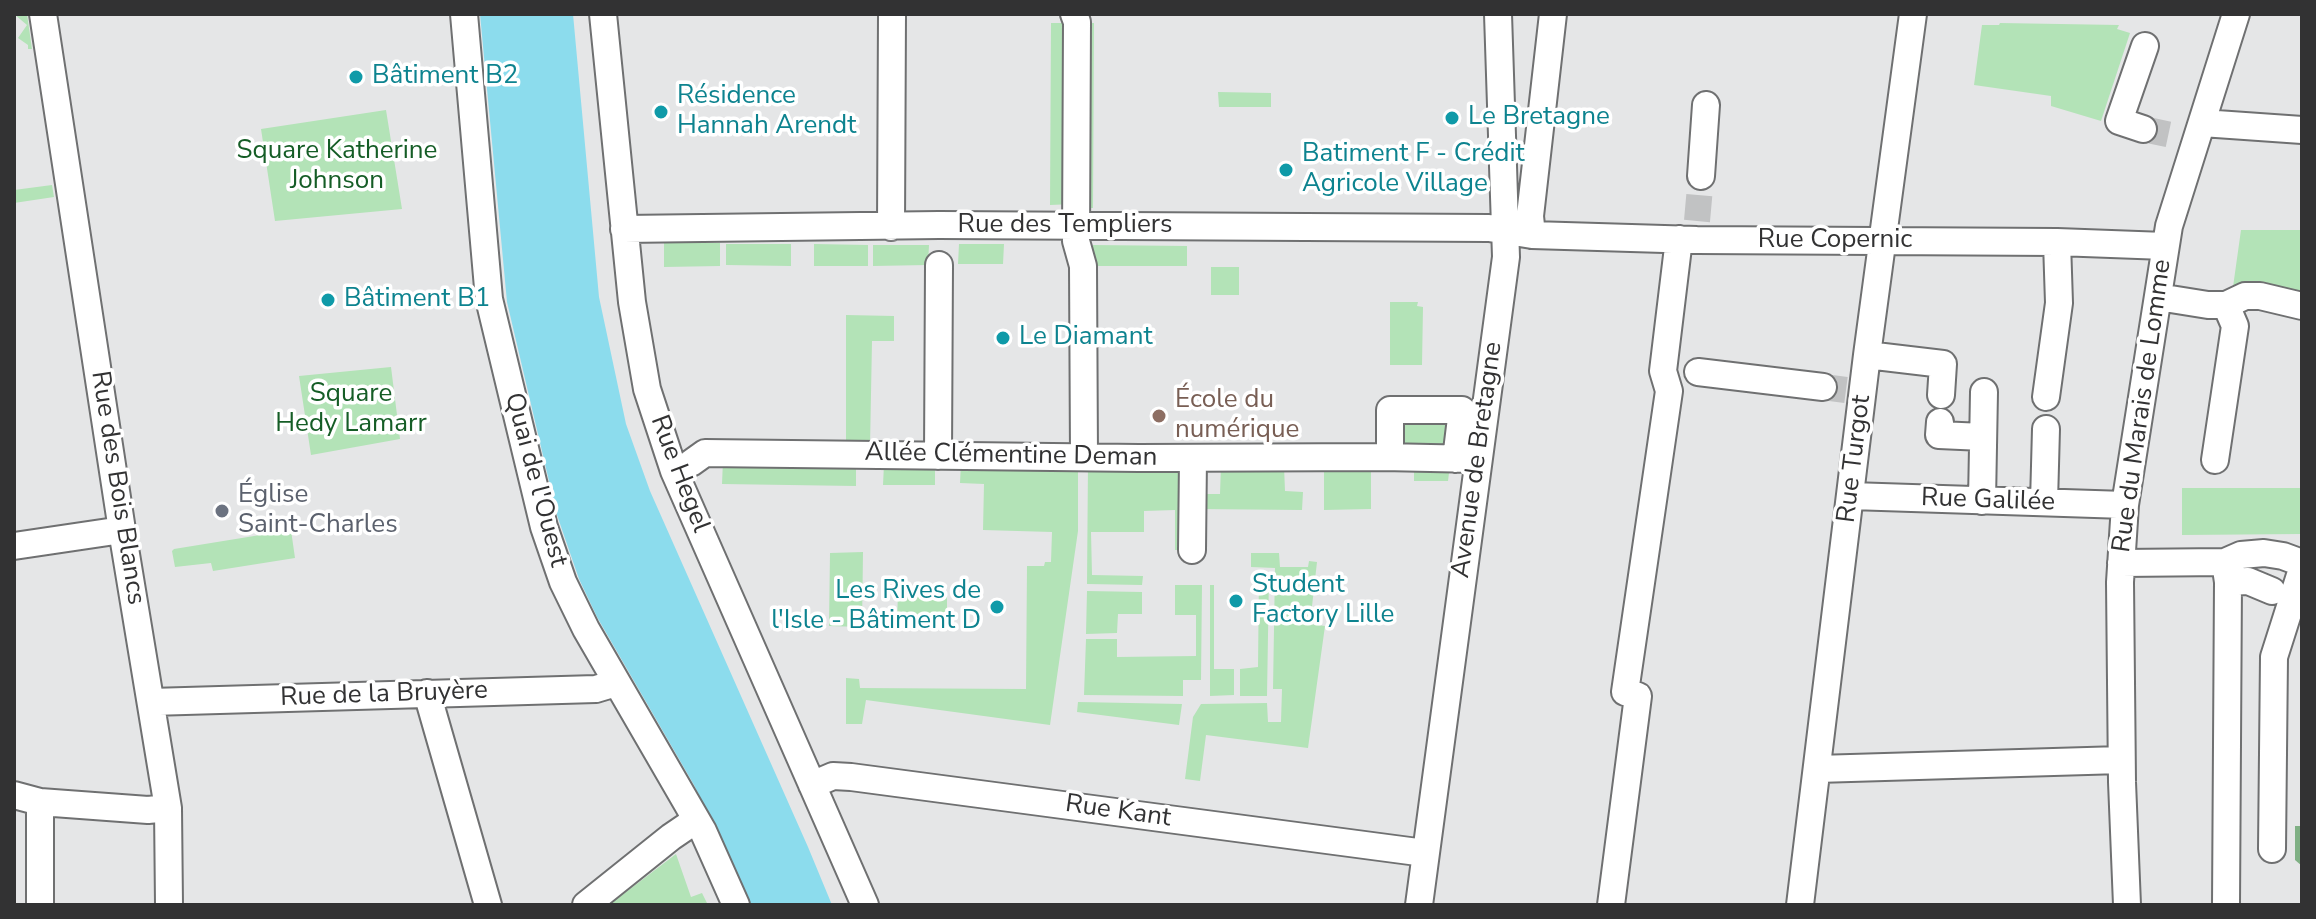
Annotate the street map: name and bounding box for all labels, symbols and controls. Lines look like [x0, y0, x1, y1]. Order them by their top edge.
place label: Bâtiment B2 [372, 61, 518, 93]
marker: Bâtiment B2 [347, 68, 365, 86]
place label: Résidence Hannah Arendt [677, 81, 856, 142]
place label: Le Bretagne [1468, 102, 1610, 134]
marker: Résidence Hannah Arendt [652, 103, 670, 121]
marker: Le Bretagne [1443, 109, 1461, 127]
park label: Square Katherine Johnson [237, 136, 437, 198]
place label: Batiment F - Crédit Agricole Village [1302, 139, 1525, 200]
marker: Batiment F - Crédit Agricole Village [1277, 161, 1295, 179]
street label: Rue des Templiers [958, 210, 1172, 242]
street label: Rue Copernic [1758, 225, 1912, 257]
street label: Rue du Marais de Lomme [2107, 257, 2179, 555]
place label: Bâtiment B1 [344, 284, 490, 316]
marker: Bâtiment B1 [319, 291, 337, 309]
place label: Le Diamant [1019, 322, 1153, 354]
marker: Le Diamant [994, 329, 1012, 347]
street label: Avenue de Bretagne [1446, 340, 1510, 580]
street label: Rue des Bois Blancs [83, 369, 151, 607]
park label: Square Hedy Lamarr [275, 379, 427, 440]
place label: École du numérique [1175, 385, 1299, 446]
street label: Quai de l'Ouest [497, 390, 573, 570]
street label: Rue Turgot [1832, 393, 1878, 525]
marker: École du numérique [1150, 407, 1168, 425]
street label: Rue Hegel [642, 411, 716, 537]
street label: Allée Clémentine Deman [864, 438, 1158, 474]
place label: Église Saint-Charles [238, 480, 398, 542]
street label: Rue Galilée [1920, 483, 2056, 519]
marker: Église Saint-Charles [213, 502, 231, 520]
place label: Student Factory Lille [1252, 570, 1394, 632]
place label: Les Rives de l'Isle - Bâtiment D [771, 576, 981, 638]
marker: Student Factory Lille [1227, 592, 1245, 610]
marker: Les Rives de l'Isle - Bâtiment D [988, 598, 1006, 616]
street label: Rue de la Bruyère [280, 676, 488, 714]
street label: Rue Kant [1063, 789, 1173, 835]

